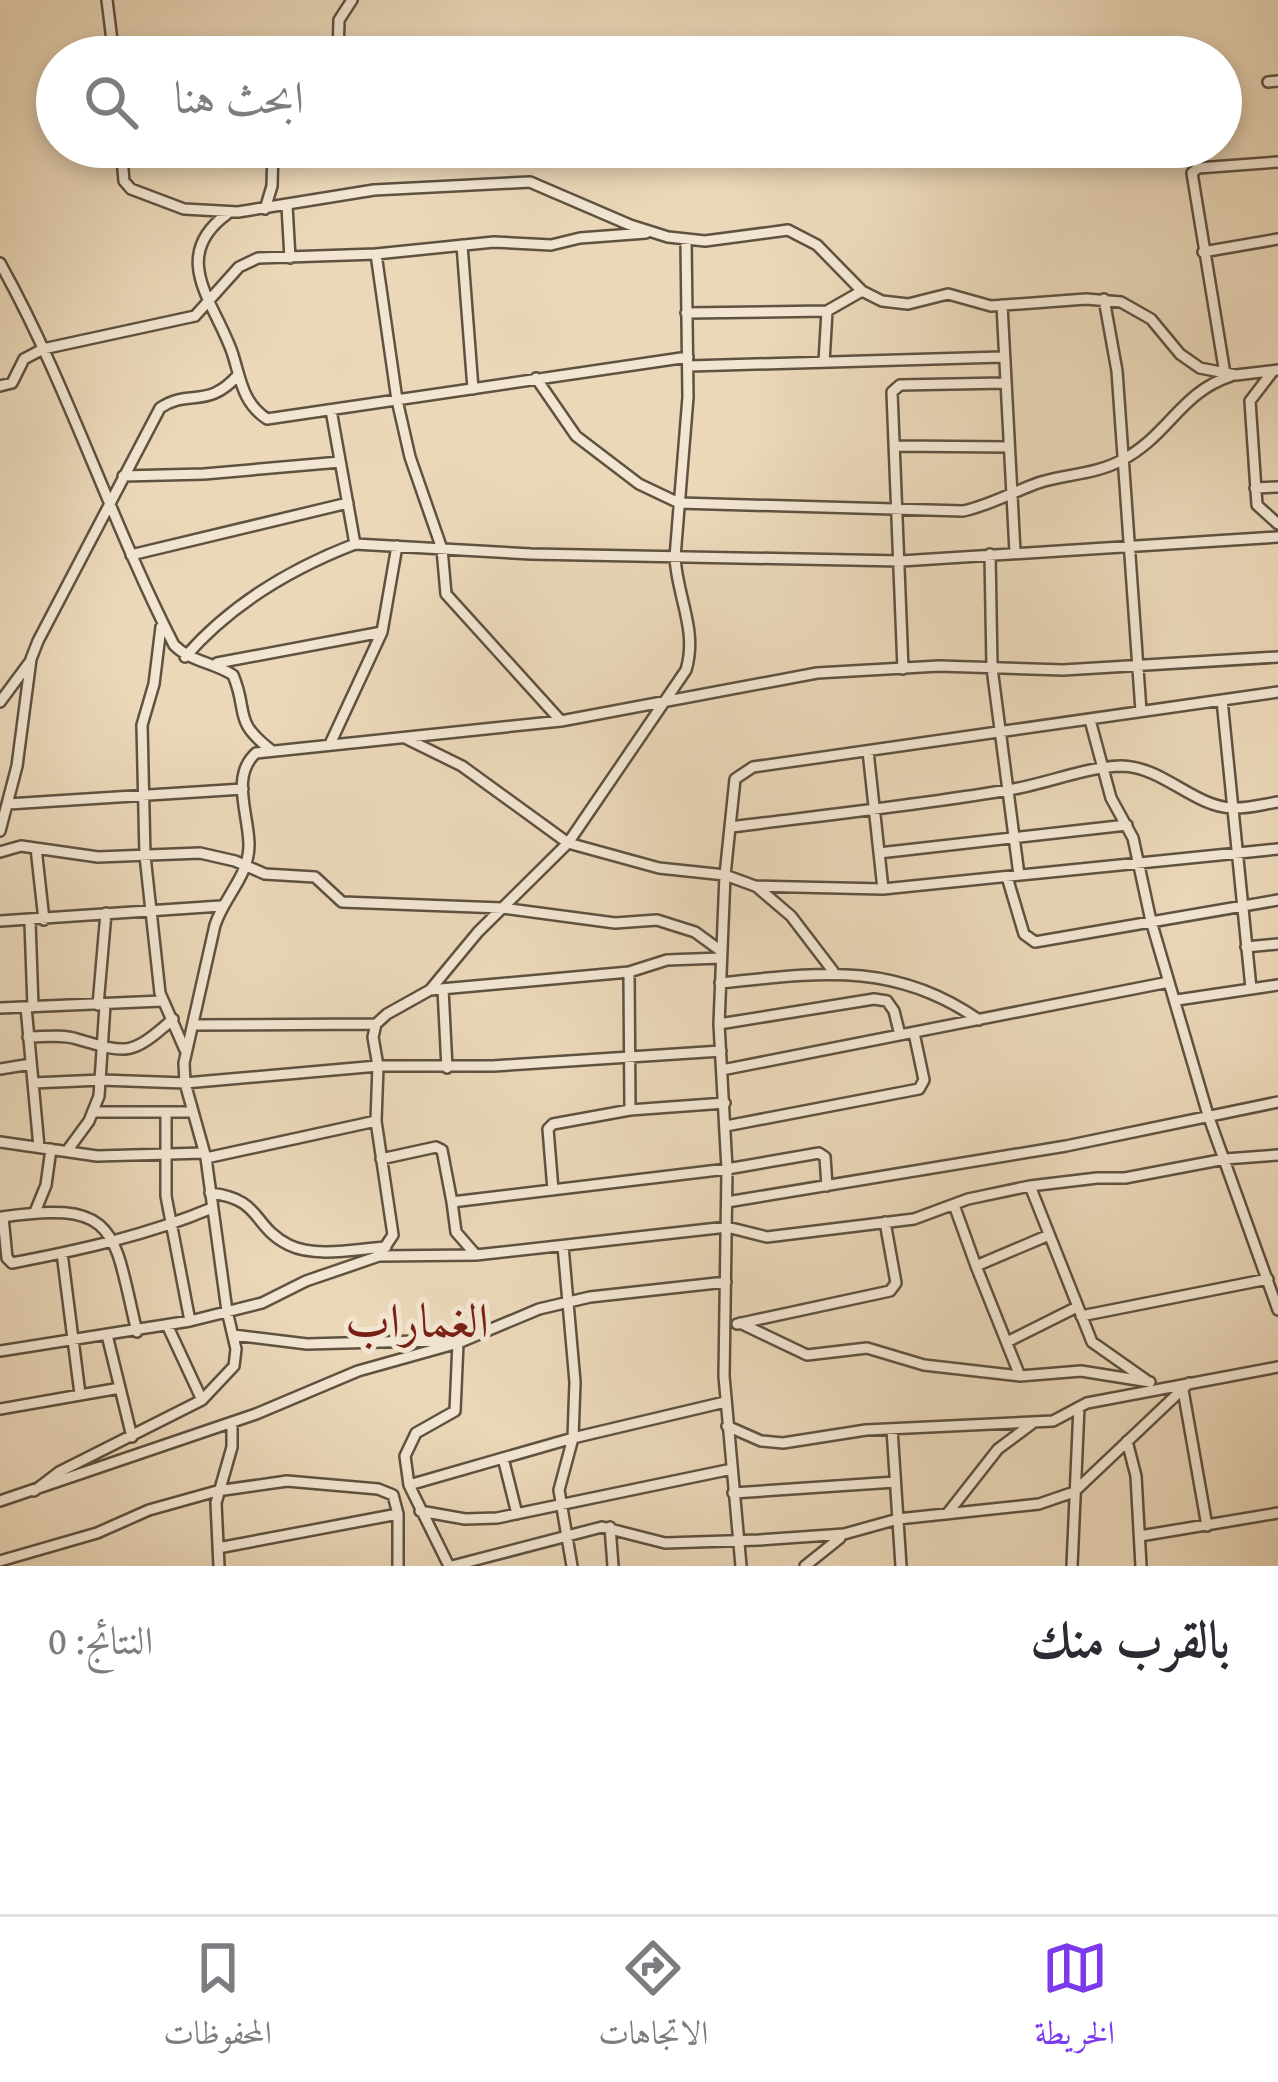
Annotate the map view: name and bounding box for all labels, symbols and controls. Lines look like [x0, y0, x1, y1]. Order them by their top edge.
search box [36, 36, 1242, 168]
text: ابحث هنا [174, 64, 304, 129]
icon: search [78, 69, 144, 135]
district label: الغماراب [345, 1284, 489, 1355]
text: بالقرب منك [1030, 1601, 1230, 1676]
text: النتائج: 0 [48, 1611, 153, 1668]
tab: المحفوظات [163, 1935, 272, 2065]
tab: الاتجاهات [598, 1935, 708, 2065]
tab: الخريطة [1035, 1935, 1115, 2065]

